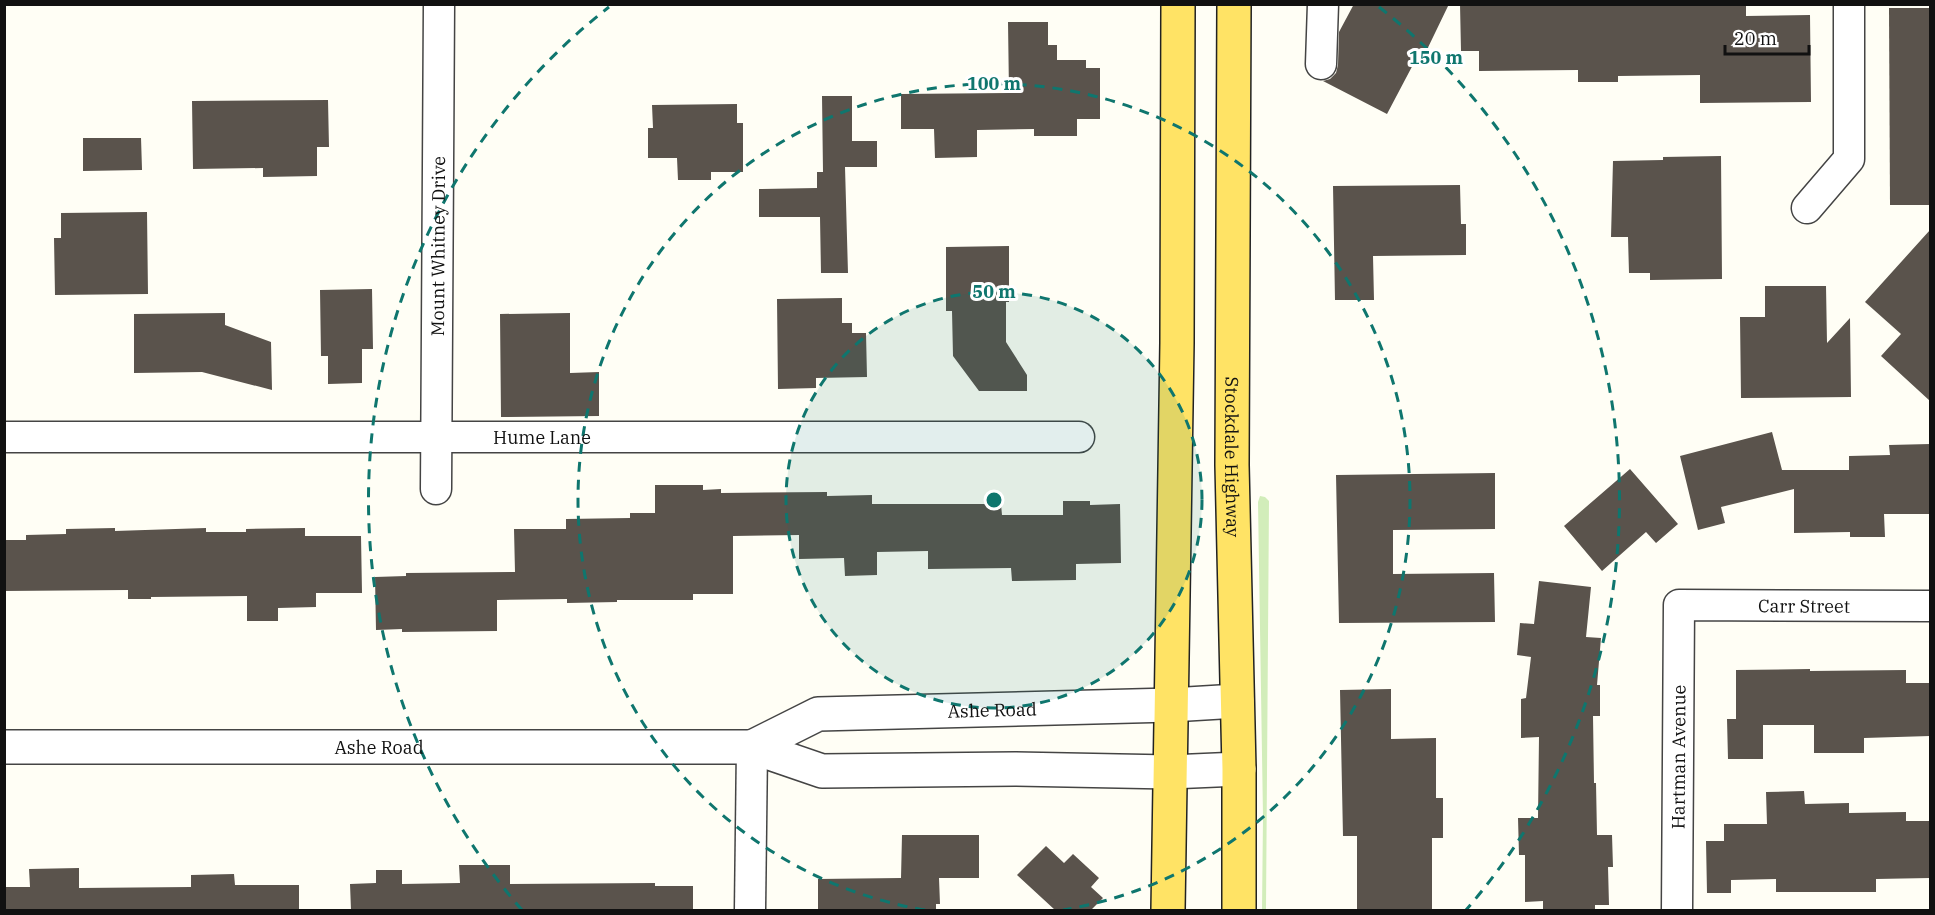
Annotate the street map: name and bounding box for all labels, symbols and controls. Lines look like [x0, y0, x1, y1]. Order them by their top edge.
scale bar [1725, 18, 1809, 56]
text: 20 m [1734, 27, 1777, 50]
text: 150 m [1409, 46, 1464, 69]
text: 100 m [967, 72, 1022, 95]
street label: Mount Whitney Drive [425, 156, 450, 336]
text: 50 m [972, 280, 1016, 303]
street label: Stockdale Highway [1220, 377, 1245, 538]
street label: Hume Lane [493, 426, 591, 449]
centre of rings [984, 490, 1004, 510]
street label: Carr Street [1758, 594, 1850, 617]
street label: Hartman Avenue [1666, 685, 1690, 829]
street label: Ashe Road [947, 697, 1037, 722]
street label: Ashe Road [334, 736, 424, 759]

